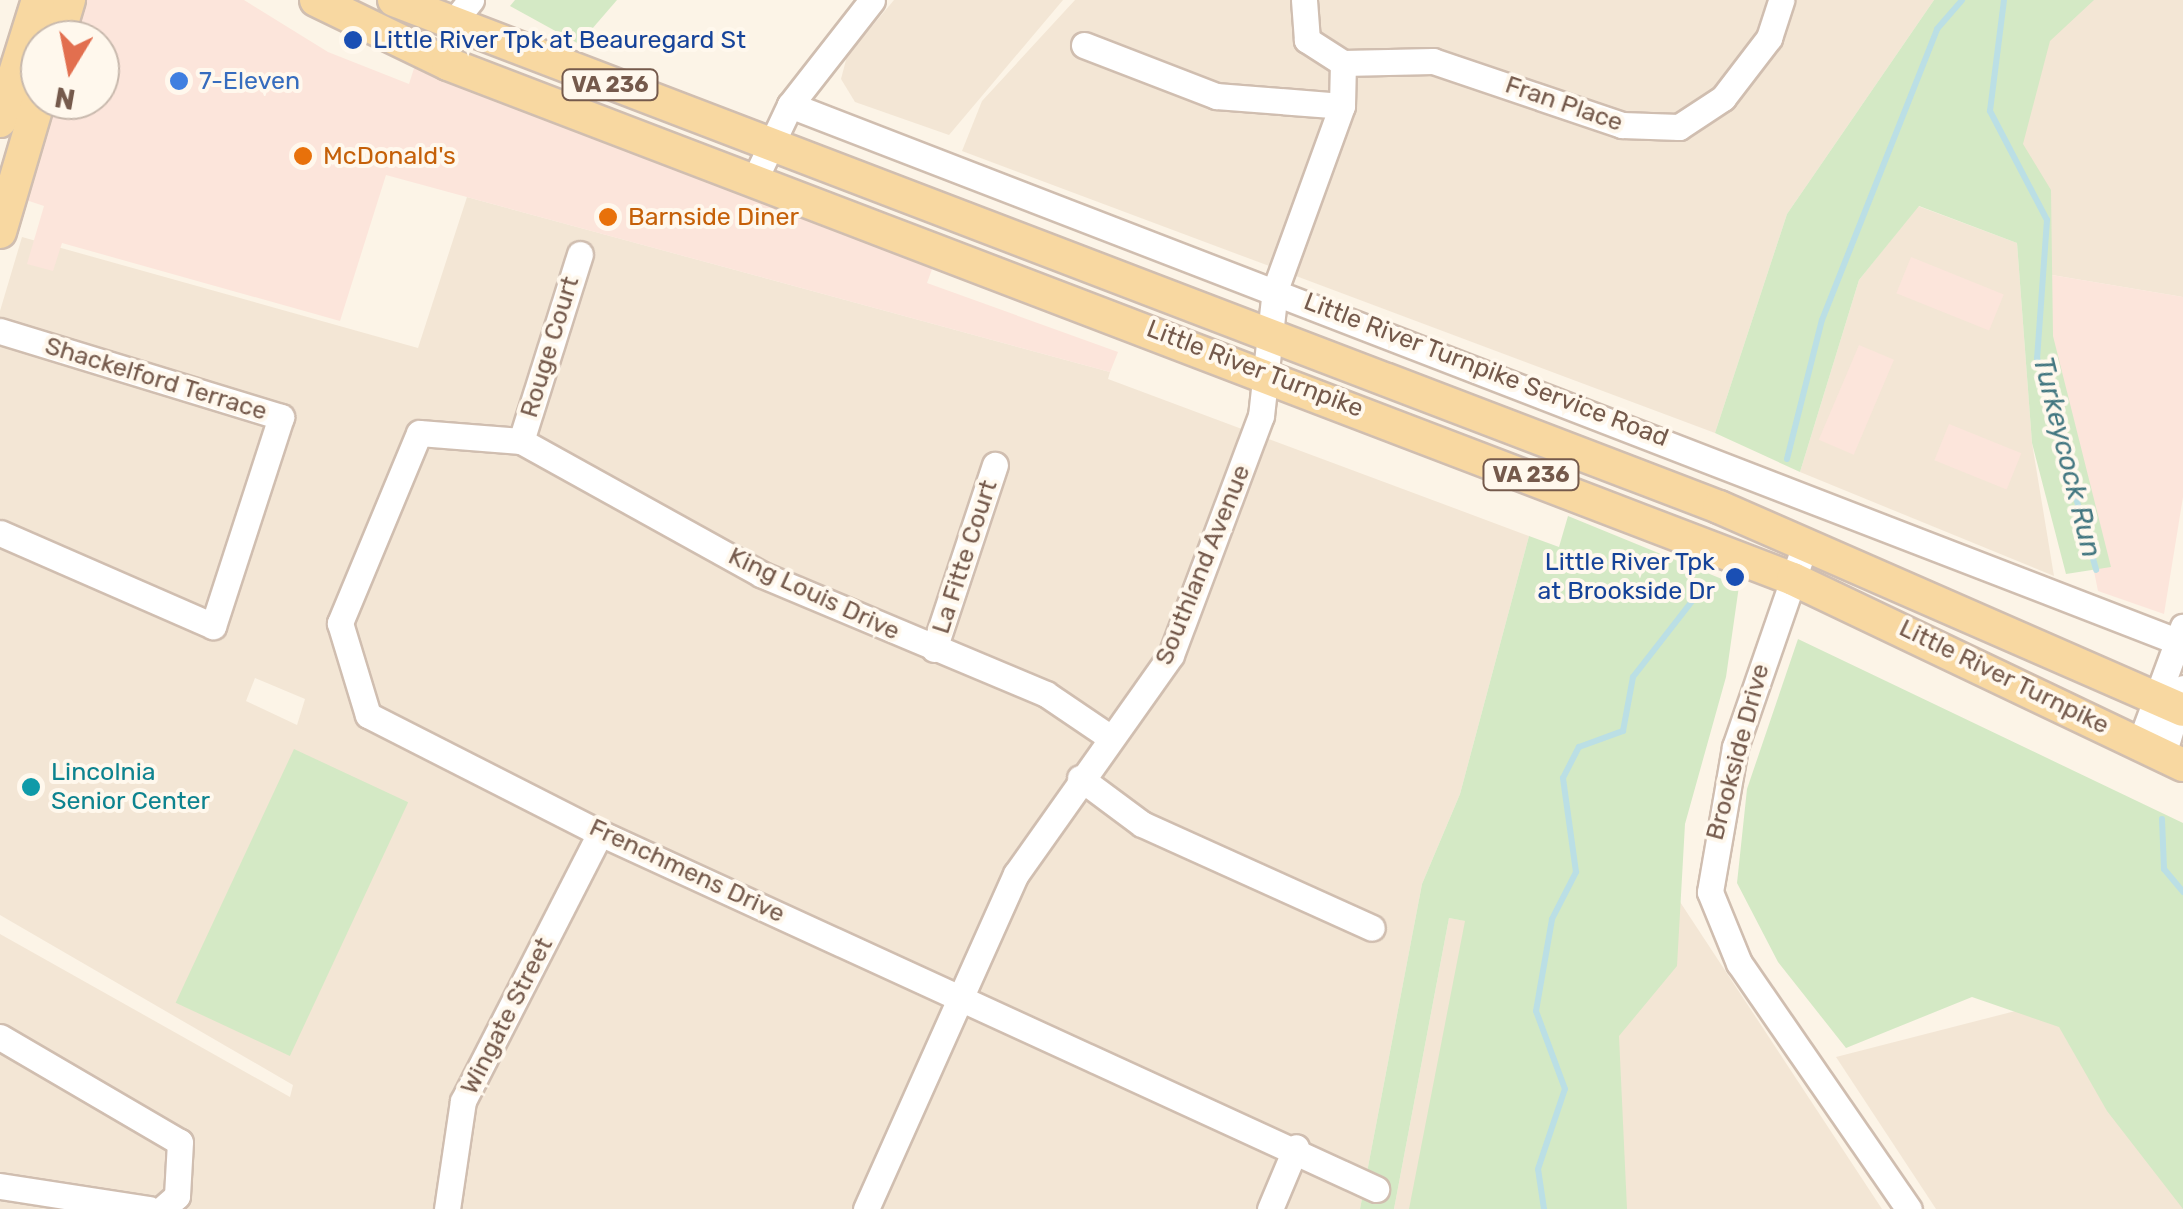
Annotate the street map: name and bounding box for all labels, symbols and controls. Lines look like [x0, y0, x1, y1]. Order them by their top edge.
north arrow [20, 20, 120, 120]
place label: Little River Tpk at Beauregard St [373, 25, 747, 55]
marker: Little River Tpk at Beauregard St [342, 29, 364, 51]
place label: 7-Eleven [199, 66, 300, 96]
road number: VA 236 [560, 68, 660, 102]
marker: 7-Eleven [168, 70, 190, 92]
street label: Fran Place [1501, 70, 1627, 138]
text: N [52, 80, 78, 116]
place label: McDonald's [323, 141, 456, 171]
marker: McDonald's [292, 145, 314, 167]
place label: Barnside Diner [628, 202, 799, 232]
marker: Barnside Diner [597, 206, 619, 228]
street label: Rouge Court [514, 273, 586, 421]
street label: Little River Turnpike Service Road [1299, 286, 1673, 454]
street label: Little River Turnpike [1142, 314, 1368, 424]
street label: Shackelford Terrace [41, 331, 271, 427]
water label: Turkeycock Run [2026, 353, 2108, 561]
road number: VA 236 [1481, 458, 1581, 492]
street label: Southland Avenue [1149, 460, 1257, 670]
street label: La Fitte Court [926, 476, 1004, 638]
street label: King Louis Drive [724, 541, 904, 647]
place label: Little River Tpk at Brookside Dr [1538, 548, 1715, 607]
marker: Little River Tpk at Brookside Dr [1724, 566, 1746, 588]
street label: Little River Turnpike [1894, 613, 2114, 741]
street label: Brookside Drive [1700, 661, 1776, 843]
place label: Lincolnia Senior Center [51, 758, 211, 817]
marker: Lincolnia Senior Center [20, 776, 42, 798]
street label: Frenchmens Drive [585, 813, 789, 929]
street label: Wingate Street [455, 933, 559, 1099]

